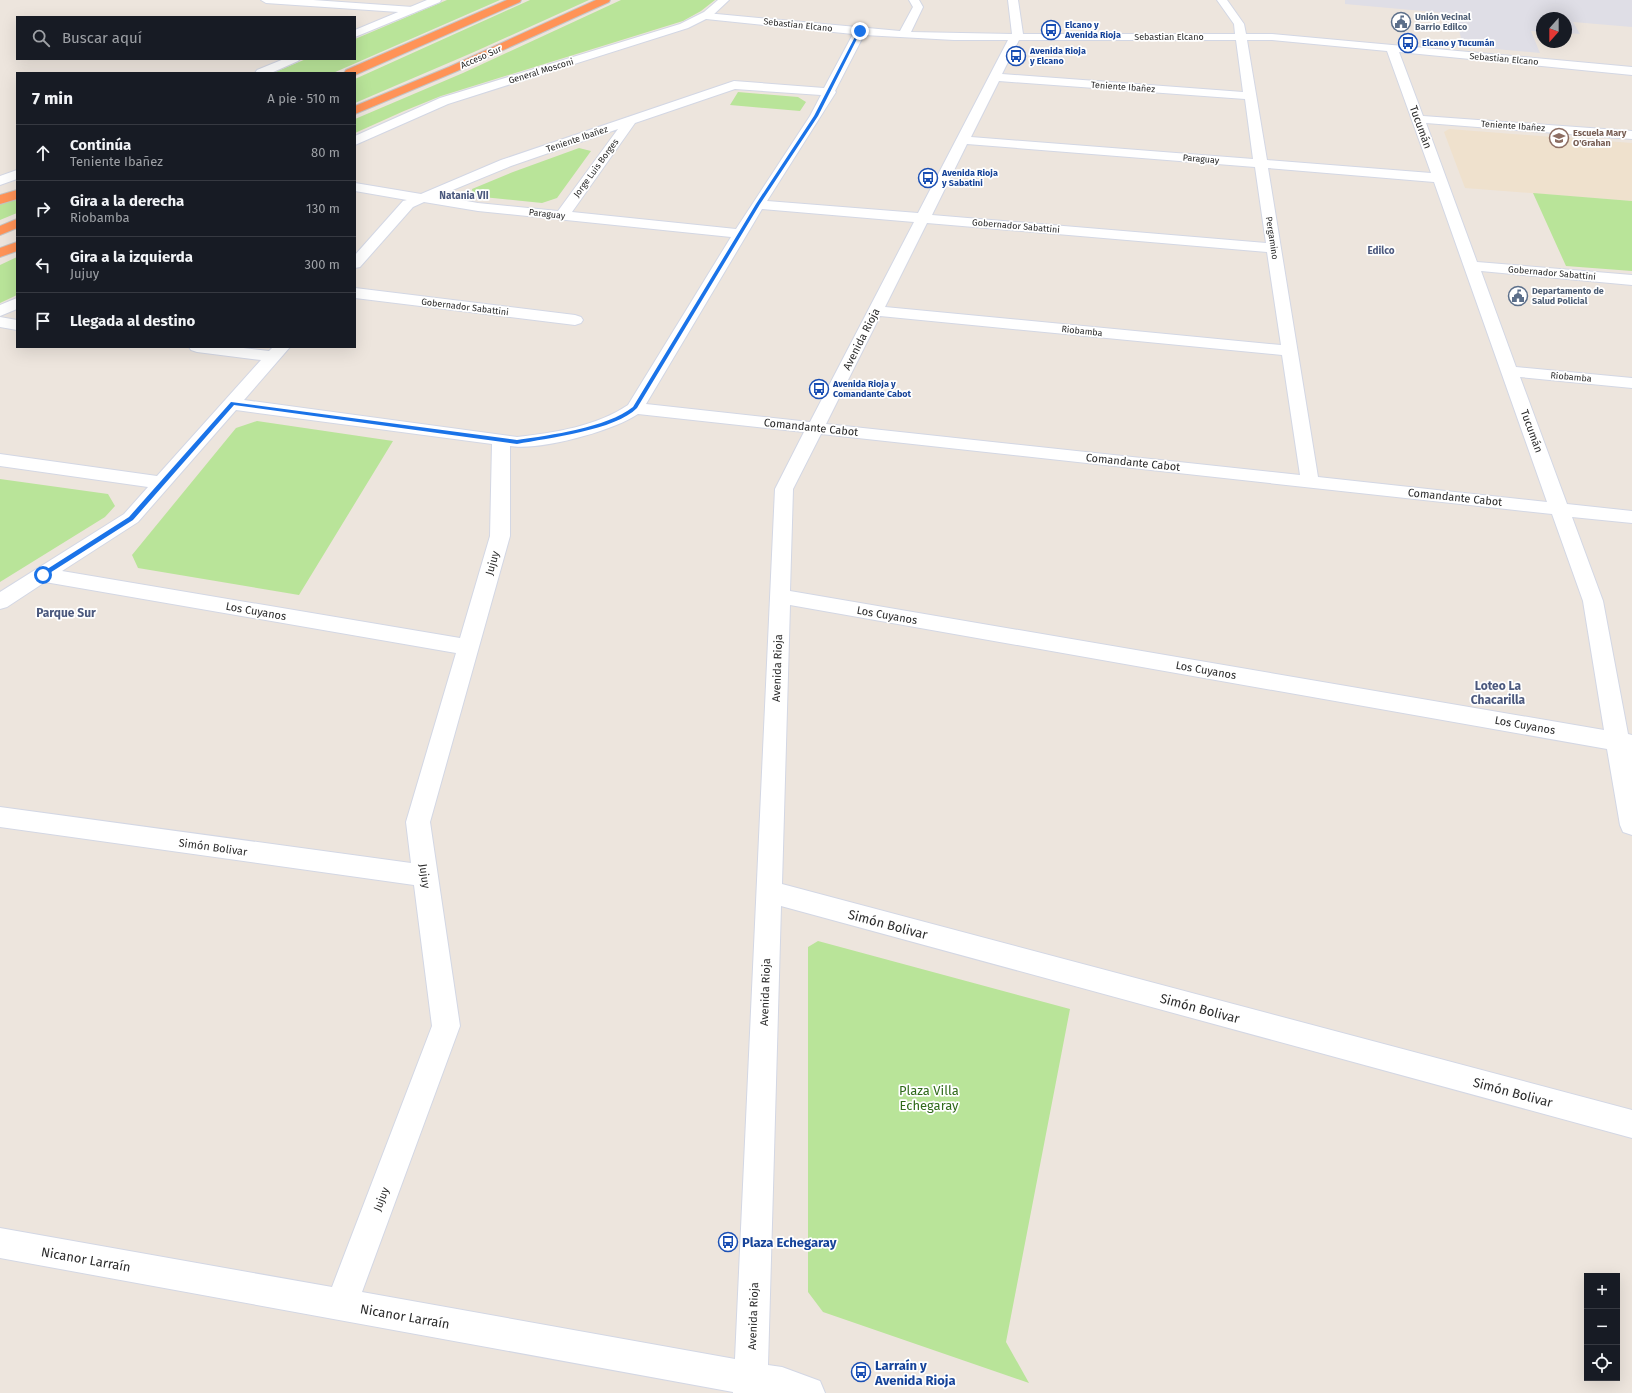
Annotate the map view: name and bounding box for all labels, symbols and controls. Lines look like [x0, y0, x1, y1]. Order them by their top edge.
public building icon: Unión Vecinal Barrio Edilco [1390, 11, 1412, 33]
place label: Unión Vecinal Barrio Edilco [1415, 12, 1471, 32]
north arrow [1536, 12, 1572, 48]
search box [16, 16, 356, 60]
street label: Sebastian Elcano [763, 16, 833, 34]
bus stop icon: Elcano y Avenida Rioja [1040, 19, 1062, 41]
place label: Elcano y Avenida Rioja [1064, 20, 1121, 40]
route end [851, 22, 869, 40]
icon: search [30, 27, 52, 49]
text: Buscar aquí [62, 29, 142, 47]
street label: Sebastian Elcano [1134, 32, 1204, 42]
bus stop icon: Elcano y Tucumán [1397, 32, 1419, 54]
place label: Elcano y Tucumán [1422, 38, 1495, 48]
street label: Acceso Sur [459, 43, 503, 70]
bus stop icon: Avenida Rioja y Elcano [1005, 45, 1027, 67]
place label: Avenida Rioja y Elcano [1029, 46, 1086, 66]
street label: Sebastian Elcano [1469, 51, 1539, 67]
street label: General Mosconi [507, 56, 575, 86]
street label: Teniente Ibañez [1091, 80, 1155, 94]
text: 7 min [32, 88, 73, 109]
text: A pie · 510 m [267, 91, 340, 106]
street label: Tucumán [1407, 104, 1434, 151]
street label: Teniente Ibañez [1481, 119, 1545, 133]
street label: Teniente Ibañez [545, 124, 609, 154]
school or university icon: Escuela Mary O'Grahan [1548, 127, 1570, 149]
place label: Escuela Mary O'Grahan [1573, 128, 1627, 148]
text: Continúa [70, 136, 131, 154]
street label: Jorge Luis Borges [572, 137, 620, 199]
icon: ahead [32, 142, 54, 164]
text: 80 m [311, 145, 340, 160]
street label: Paraguay [1182, 152, 1220, 166]
text: Teniente Ibañez [70, 154, 163, 169]
bus stop icon: Avenida Rioja y Sabatini [917, 167, 939, 189]
place label: Avenida Rioja y Sabatini [941, 168, 998, 188]
district label: Natania VII [439, 190, 489, 202]
text: Gira a la derecha [70, 192, 184, 210]
icon: right [32, 198, 54, 220]
text: 130 m [306, 201, 340, 216]
street label: Paraguay [528, 207, 566, 221]
text: Riobamba [70, 210, 130, 225]
street label: Pergamino [1264, 216, 1280, 260]
street label: Gobernador Sabattini [972, 217, 1060, 235]
district label: Edilco [1367, 245, 1395, 257]
text: Gira a la izquierda [70, 248, 193, 266]
icon: left [32, 254, 54, 276]
text: 300 m [304, 257, 340, 272]
street label: Gobernador Sabattini [1508, 264, 1596, 282]
text: Jujuy [70, 266, 99, 281]
public building icon: Departamento de Salud Policial [1507, 285, 1529, 307]
place label: Departamento de Salud Policial [1532, 286, 1604, 306]
street label: Gobernador Sabattini [421, 297, 509, 317]
street label: Avenida Rioja [840, 306, 883, 372]
icon: arrive [32, 310, 54, 332]
text: Llegada al destino [70, 312, 195, 330]
street label: Riobamba [1061, 324, 1103, 338]
street label: Riobamba [1550, 370, 1592, 384]
bus stop icon: Avenida Rioja y Comandante Cabot [808, 378, 830, 400]
place label: Avenida Rioja y Comandante Cabot [832, 379, 912, 399]
street label: Tucumán [1518, 408, 1545, 455]
street label: Comandante Cabot [763, 416, 859, 439]
street label: Comandante Cabot [1085, 451, 1181, 474]
street label: Comandante Cabot [1407, 486, 1503, 509]
street label: Jujuy [483, 549, 502, 577]
route start [34, 566, 52, 584]
street label: Los Cuyanos [225, 600, 287, 623]
street label: Los Cuyanos [856, 604, 918, 627]
district label: Parque Sur [36, 606, 96, 620]
street label: Avenida Rioja [770, 634, 785, 702]
street label: Los Cuyanos [1175, 659, 1237, 682]
district label: Loteo La Chacarilla [1471, 679, 1526, 707]
street label: Los Cuyanos [1494, 714, 1556, 737]
street label: Simón Bolivar [178, 836, 249, 859]
street label: Jujuy [416, 863, 433, 890]
street label: Simón Bolivar [846, 907, 929, 942]
street label: Avenida Rioja [758, 958, 773, 1026]
street label: Simón Bolivar [1158, 991, 1241, 1026]
street label: Simón Bolivar [1471, 1075, 1554, 1110]
park label: Plaza Villa Echegaray [899, 1083, 959, 1113]
street label: Jujuy [371, 1185, 392, 1213]
bus stop icon: Plaza Echegaray [717, 1231, 739, 1253]
place label: Plaza Echegaray [742, 1235, 837, 1250]
street label: Nicanor Larraín [40, 1244, 132, 1275]
map controls [1584, 1273, 1620, 1381]
button: + [1584, 1273, 1620, 1309]
street label: Avenida Rioja [746, 1282, 761, 1350]
street label: Nicanor Larraín [359, 1301, 451, 1332]
button: − [1584, 1309, 1620, 1345]
button: locate [1584, 1345, 1620, 1381]
place label: Larraín y Avenida Rioja [874, 1358, 956, 1388]
bus stop icon: Larraín y Avenida Rioja [850, 1361, 872, 1383]

